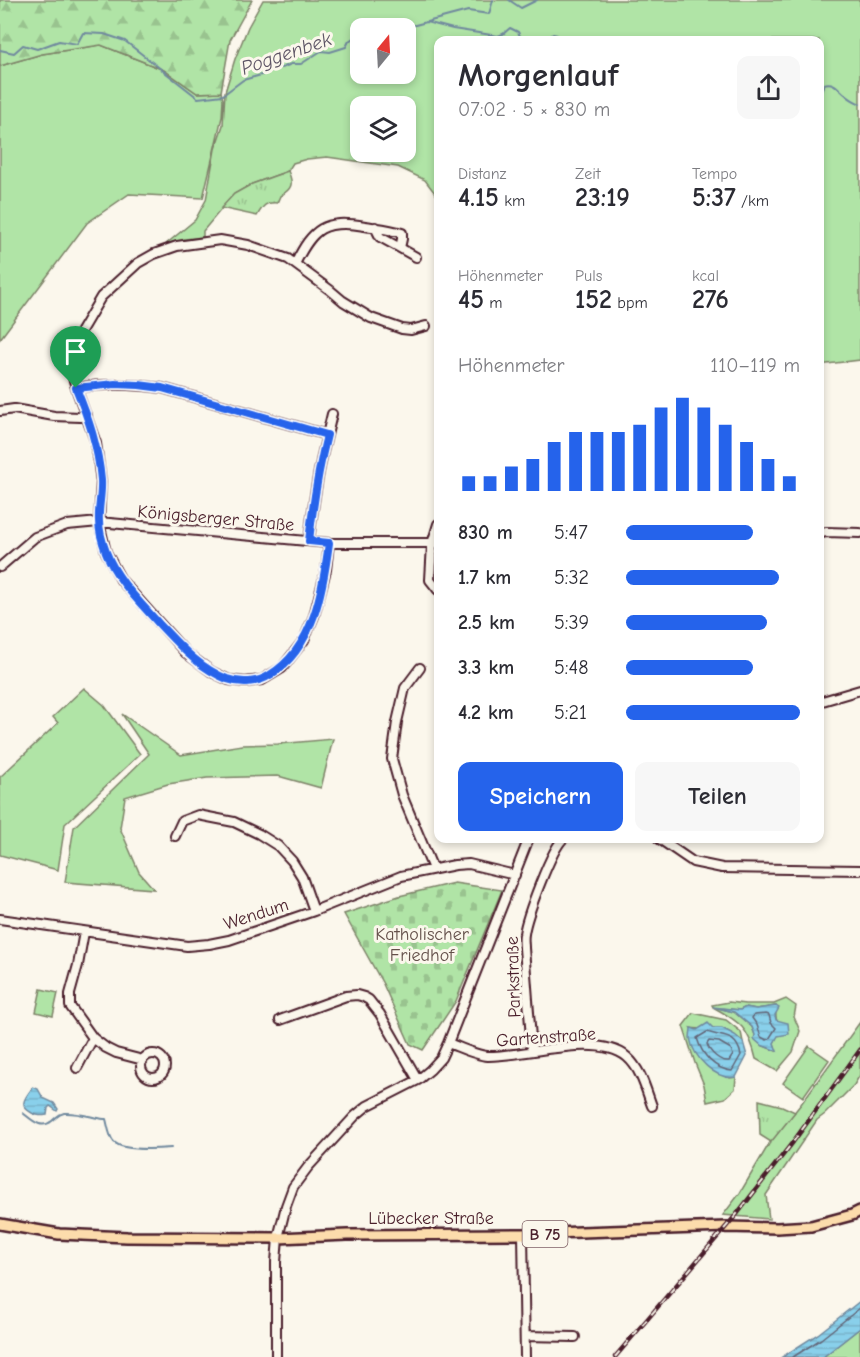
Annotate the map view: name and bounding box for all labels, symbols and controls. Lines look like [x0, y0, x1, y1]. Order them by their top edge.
north arrow [350, 18, 416, 84]
map controls [350, 18, 416, 162]
water label: Poggenbek [238, 27, 335, 80]
text: Morgenlauf [458, 56, 618, 94]
button: share [737, 56, 800, 119]
button: layers [350, 96, 416, 162]
text: 07:02 · 5 × 830 m [458, 98, 610, 121]
text: Distanz [458, 165, 507, 183]
text: Zeit [575, 165, 601, 183]
text: Tempo [692, 165, 737, 183]
text: 4.15 [458, 183, 499, 213]
text: 23:19 [575, 183, 630, 213]
text: 5:37 [692, 183, 736, 213]
text: km [499, 192, 525, 210]
text: /km [736, 192, 769, 210]
text: Höhenmeter [458, 267, 543, 285]
text: Puls [575, 267, 602, 285]
text: kcal [692, 267, 719, 285]
text: 45 [458, 285, 484, 315]
text: 152 [575, 285, 612, 315]
text: 276 [692, 285, 729, 315]
text: m [484, 294, 503, 312]
text: bpm [612, 294, 648, 312]
pin [50, 326, 101, 388]
icon: arrive [59, 335, 92, 368]
text: Höhenmeter [458, 354, 565, 377]
text: 110–119 m [710, 354, 800, 377]
street label: Königsberger Straße [137, 501, 295, 536]
text: 830 m [458, 521, 513, 544]
text: 5:47 [554, 521, 588, 544]
text: 1.7 km [458, 566, 511, 589]
text: 5:32 [554, 566, 589, 589]
text: 2.5 km [458, 611, 515, 634]
text: 5:39 [554, 611, 589, 634]
text: 3.3 km [458, 656, 514, 679]
text: 5:48 [554, 656, 588, 679]
text: 4.2 km [458, 701, 514, 724]
text: 5:21 [554, 701, 587, 724]
button: Speichern [458, 762, 623, 831]
button: Teilen [635, 762, 800, 831]
street label: Wendum [221, 894, 291, 935]
park label: Katholischer Friedhof [375, 924, 470, 966]
street label: Parkstraße [502, 936, 525, 1018]
street label: Gartenstraße [495, 1024, 597, 1051]
street label: Lübecker Straße [368, 1208, 494, 1229]
road number: B 75 [522, 1221, 568, 1247]

